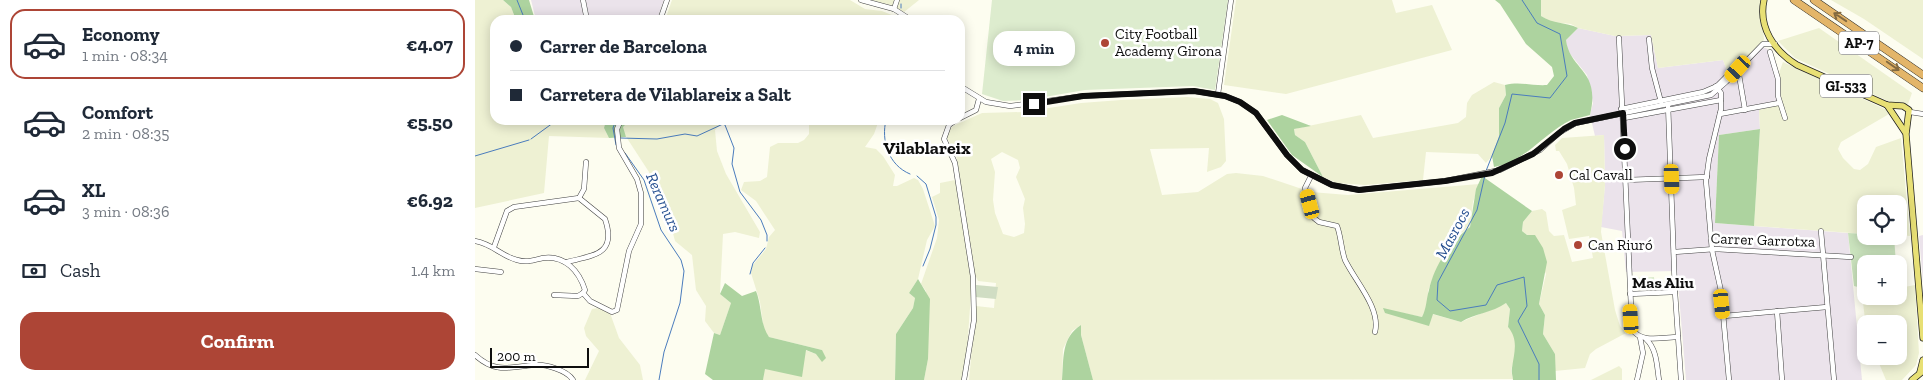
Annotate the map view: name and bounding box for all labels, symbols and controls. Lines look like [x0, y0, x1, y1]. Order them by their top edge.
one-way arrow [1833, 12, 1847, 22]
icon: car [22, 22, 67, 67]
text: Economy [82, 23, 160, 46]
place label: City Football Academy Girona [1115, 25, 1222, 60]
callout: 4 min [993, 32, 1075, 66]
road number: AP-7 [1839, 32, 1879, 54]
text: €4.07 [406, 33, 453, 56]
text: Carrer de Barcelona [540, 35, 707, 58]
marker: City Football Academy Girona [1099, 37, 1111, 49]
text: 4 min [1014, 39, 1054, 58]
text: 1 min · 08:34 [82, 46, 168, 65]
car [1722, 53, 1753, 85]
one-way arrow [1886, 61, 1900, 71]
road number: GI-533 [1820, 74, 1872, 98]
text: Carretera de Vilablareix a Salt [540, 83, 791, 106]
route end [1023, 93, 1045, 115]
icon: car [22, 100, 67, 145]
text: Comfort [82, 101, 153, 124]
text: €5.50 [407, 111, 453, 134]
text: 2 min · 08:35 [82, 124, 170, 143]
district label: Vilablareix [883, 137, 971, 159]
route start [1614, 138, 1636, 160]
car [1663, 164, 1680, 194]
place label: Cal Cavall [1569, 166, 1633, 184]
marker: Cal Cavall [1553, 169, 1565, 181]
water label: Reramurs [642, 170, 685, 235]
icon: car [22, 178, 67, 223]
text: XL [82, 179, 105, 202]
car [1298, 188, 1321, 220]
text: €6.92 [407, 189, 453, 212]
map controls [1857, 195, 1907, 365]
button: locate [1857, 195, 1907, 245]
text: 3 min · 08:36 [82, 202, 169, 221]
water label: Masrocs [1431, 205, 1474, 262]
street label: Carrer Garrotxa [1710, 229, 1816, 251]
place label: Can Riuró [1588, 236, 1653, 254]
marker: Can Riuró [1572, 239, 1584, 251]
button: + [1857, 255, 1907, 305]
icon: cash [20, 257, 48, 285]
text: Cash [60, 259, 100, 282]
text: 1.4 km [411, 261, 455, 280]
district label: Mas Aliu [1632, 273, 1695, 292]
car [1712, 288, 1731, 320]
car [1622, 304, 1639, 334]
button: Confirm [20, 312, 455, 370]
button: − [1857, 315, 1907, 365]
scale bar [490, 345, 589, 368]
text: 200 m [497, 348, 536, 365]

